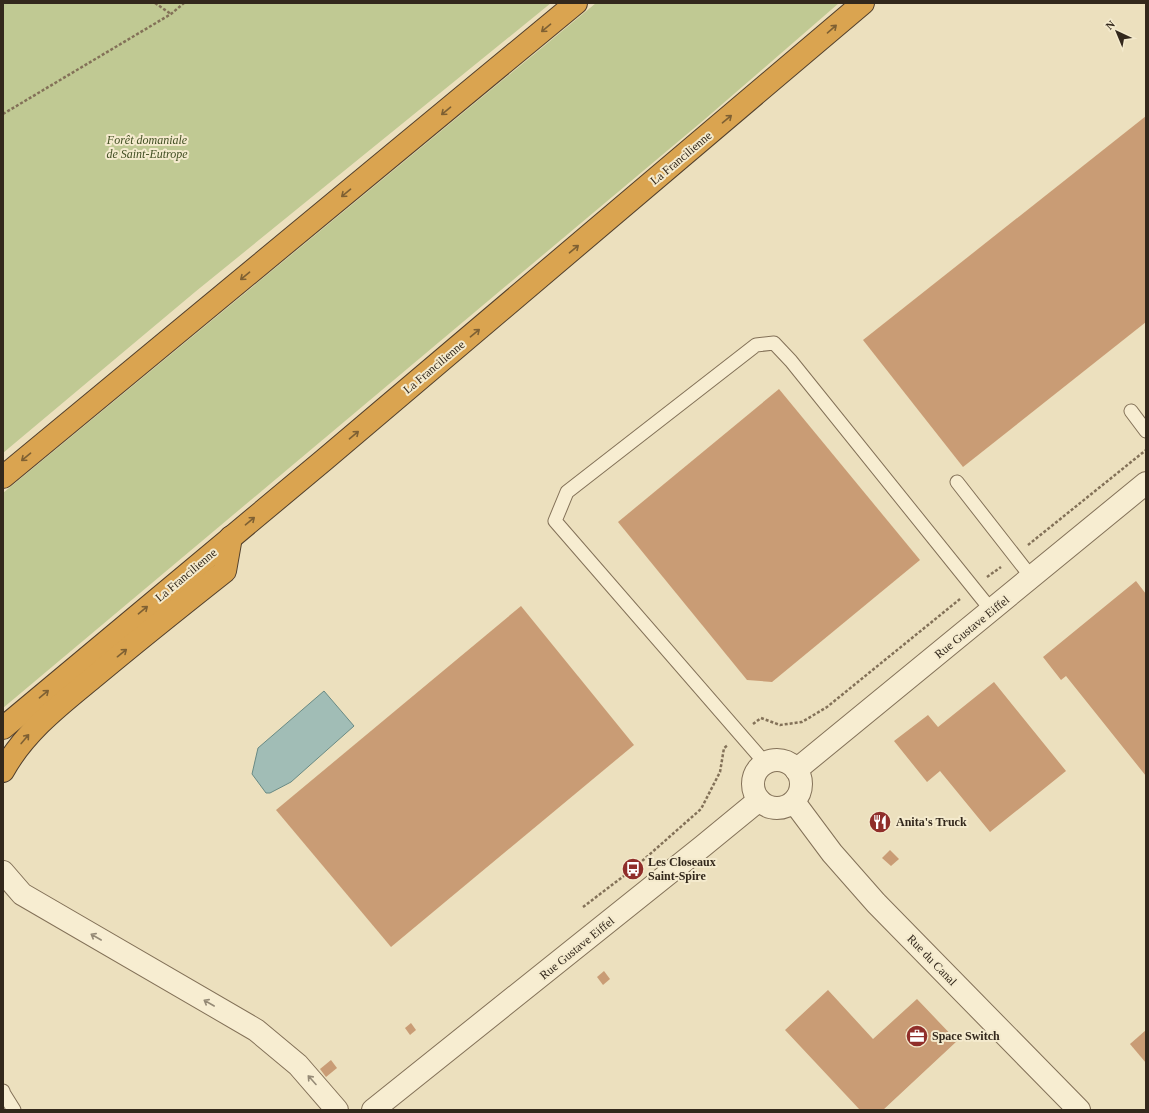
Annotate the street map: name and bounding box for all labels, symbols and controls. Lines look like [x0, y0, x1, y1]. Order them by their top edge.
north arrow [1097, 12, 1137, 52]
text: N [1103, 18, 1117, 32]
one-way arrow [541, 23, 552, 32]
one-way arrow [827, 25, 838, 34]
one-way arrow [440, 106, 451, 115]
one-way arrow [721, 115, 732, 124]
street label: La Francilienne [648, 128, 714, 188]
park label: Forêt domaniale de Saint-Eutrope [106, 133, 188, 161]
one-way arrow [340, 189, 351, 198]
one-way arrow [568, 244, 579, 253]
one-way arrow [240, 272, 251, 280]
one-way arrow [469, 328, 480, 337]
street label: La Francilienne [401, 337, 467, 397]
one-way arrow [349, 430, 359, 439]
one-way arrow [21, 453, 32, 462]
one-way arrow [245, 517, 256, 525]
street label: La Francilienne [153, 545, 219, 605]
street label: Rue Gustave Eiffel [932, 592, 1013, 661]
one-way arrow [138, 606, 149, 615]
one-way arrow [117, 649, 128, 657]
one-way arrow [38, 689, 49, 698]
one-way arrow [21, 734, 30, 745]
restaurant icon: Anita's Truck [867, 809, 893, 835]
place label: Anita's Truck [896, 815, 967, 829]
place label: Les Closeaux Saint-Spire [648, 855, 716, 883]
bus stop icon: Les Closeaux Saint-Spire [620, 856, 646, 882]
street label: Rue Gustave Eiffel [537, 913, 618, 982]
street label: Rue du Canal [904, 932, 960, 989]
one-way arrow [90, 933, 102, 941]
one-way arrow [203, 998, 215, 1006]
office icon: Space Switch [904, 1023, 930, 1049]
place label: Space Switch [932, 1029, 1000, 1043]
one-way arrow [308, 1076, 317, 1086]

